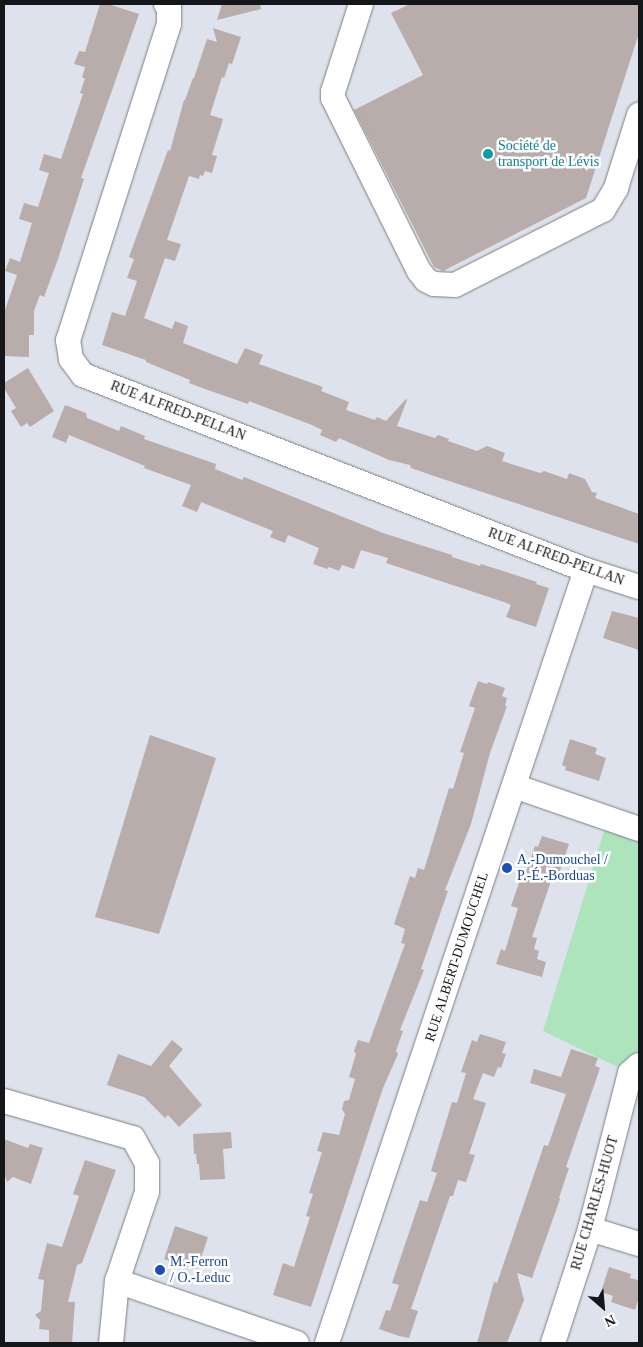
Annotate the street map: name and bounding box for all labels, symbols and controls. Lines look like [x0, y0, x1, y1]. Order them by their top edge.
place label: Société de transport de Lévis [498, 138, 599, 170]
marker: Société de transport de Lévis [482, 148, 494, 160]
street label: RUE ALFRED-PELLAN [108, 377, 248, 445]
street label: RUE ALFRED-PELLAN [485, 524, 627, 590]
place label: A.-Dumouchel / P.-É.-Borduas [517, 852, 608, 884]
marker: A.-Dumouchel / P.-É.-Borduas [501, 862, 513, 874]
street label: RUE ALBERT-DUMOUCHEL [422, 870, 492, 1044]
street label: RUE CHARLES-HUOT [568, 1134, 622, 1272]
place label: M.-Ferron / O.-Leduc [170, 1254, 231, 1286]
marker: M.-Ferron / O.-Leduc [154, 1264, 166, 1276]
north arrow [578, 1282, 628, 1332]
text: N [602, 1312, 618, 1330]

